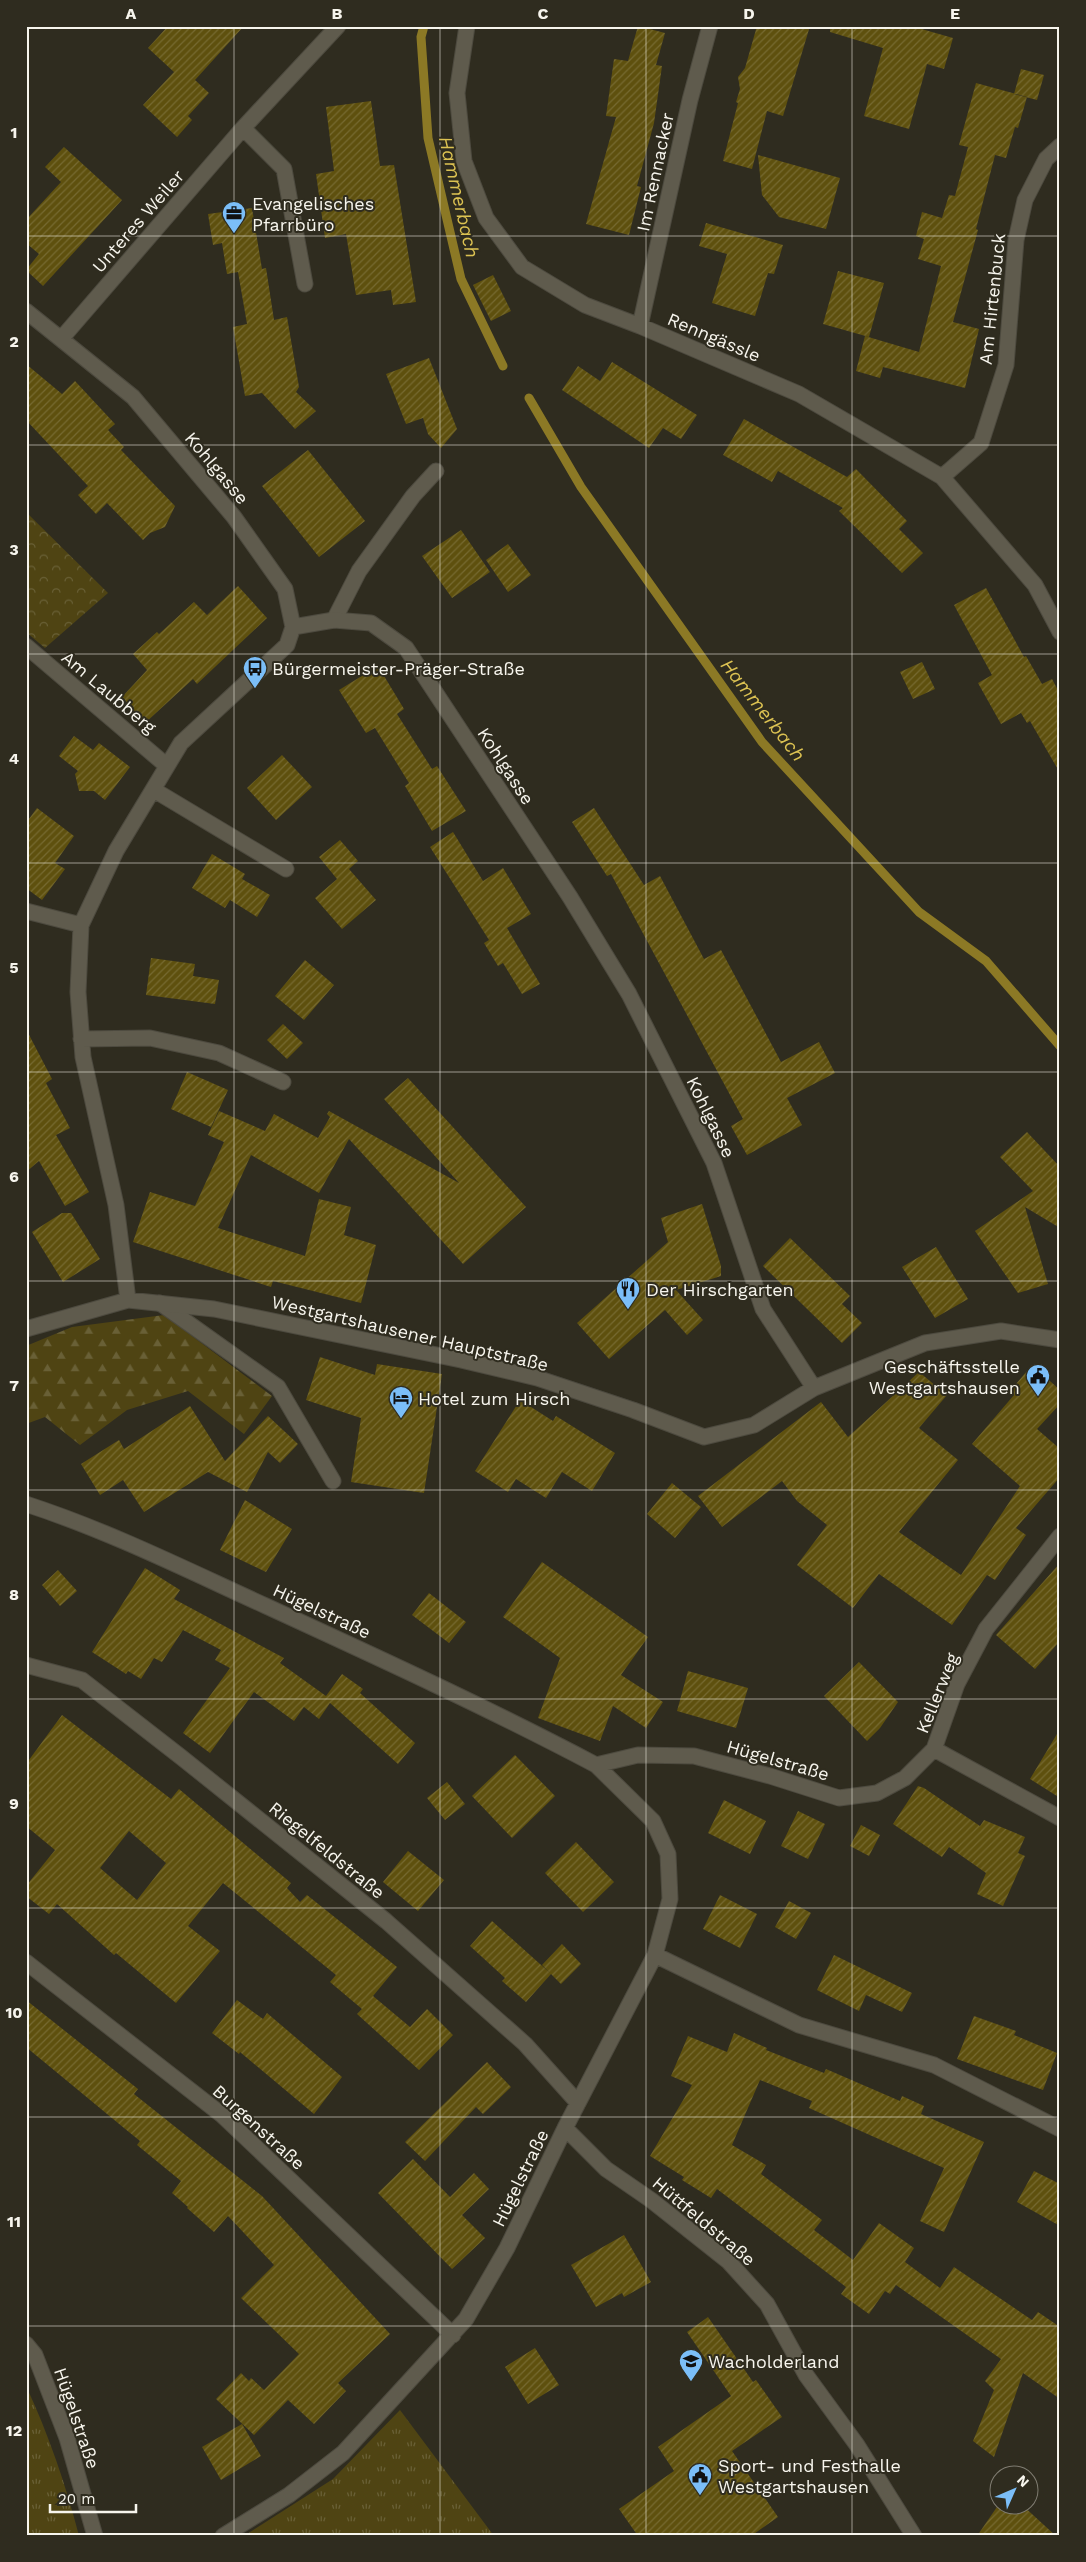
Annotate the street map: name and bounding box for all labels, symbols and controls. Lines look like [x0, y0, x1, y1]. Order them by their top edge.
text: A [126, 4, 137, 23]
text: B [332, 4, 343, 23]
text: C [538, 4, 549, 23]
text: D [743, 4, 755, 23]
text: E [950, 4, 960, 23]
street label: Im Rennacker [632, 111, 678, 233]
text: 1 [11, 123, 17, 142]
water label: Hammerbach [434, 134, 484, 260]
street label: Unteres Weiler [88, 165, 188, 277]
place label: Evangelisches Pfarrbüro [252, 193, 374, 235]
office icon: Evangelisches Pfarrbüro [221, 200, 247, 234]
street label: Am Hirtenbuck [975, 232, 1009, 366]
street label: Renngässle [664, 308, 764, 366]
text: 2 [9, 332, 19, 351]
street label: Kohlgasse [181, 428, 253, 508]
text: 3 [9, 540, 19, 559]
street label: Am Laubberg [58, 646, 161, 738]
water label: Hammerbach [716, 654, 810, 766]
bus stop icon: Bürgermeister-Präger-Straße [242, 655, 268, 689]
place label: Bürgermeister-Präger-Straße [272, 658, 525, 679]
street label: Kohlgasse [473, 724, 539, 808]
text: 4 [9, 749, 19, 768]
text: 5 [9, 958, 19, 977]
street label: Kohlgasse [682, 1073, 740, 1161]
text: 6 [9, 1167, 19, 1186]
restaurant icon: Der Hirschgarten [615, 1276, 641, 1310]
place label: Der Hirschgarten [646, 1279, 794, 1300]
street label: Westgartshausener Hauptstraße [270, 1291, 550, 1375]
place label: Geschäftsstelle Westgartshausen [869, 1356, 1020, 1398]
public building icon: Geschäftsstelle Westgartshausen [1025, 1363, 1051, 1397]
text: 7 [9, 1376, 19, 1395]
hotel icon: Hotel zum Hirsch [388, 1385, 414, 1419]
place label: Hotel zum Hirsch [418, 1388, 570, 1409]
street label: Hügelstraße [270, 1579, 374, 1643]
text: 8 [9, 1585, 19, 1604]
street label: Kellerweg [911, 1649, 963, 1736]
street label: Hügelstraße [724, 1735, 832, 1785]
text: 9 [9, 1794, 19, 1813]
street label: Riegelfeldstraße [265, 1797, 389, 1903]
text: 10 [5, 2003, 23, 2022]
street label: Burgenstraße [209, 2080, 309, 2174]
street label: Hügelstraße [487, 2126, 553, 2230]
street label: Hüttfeldstraße [648, 2172, 760, 2270]
text: 11 [7, 2212, 21, 2231]
school or university icon: Wacholderland [678, 2348, 704, 2382]
place label: Wacholderland [708, 2351, 839, 2372]
street label: Hügelstraße [50, 2365, 104, 2471]
text: 12 [6, 2421, 22, 2440]
place label: Sport- und Festhalle Westgartshausen [718, 2455, 901, 2497]
public building icon: Sport- und Festhalle Westgartshausen [687, 2462, 713, 2496]
north arrow [988, 2464, 1038, 2514]
text: N [1014, 2471, 1033, 2490]
scale bar [50, 2482, 136, 2514]
text: 20 m [58, 2490, 96, 2508]

